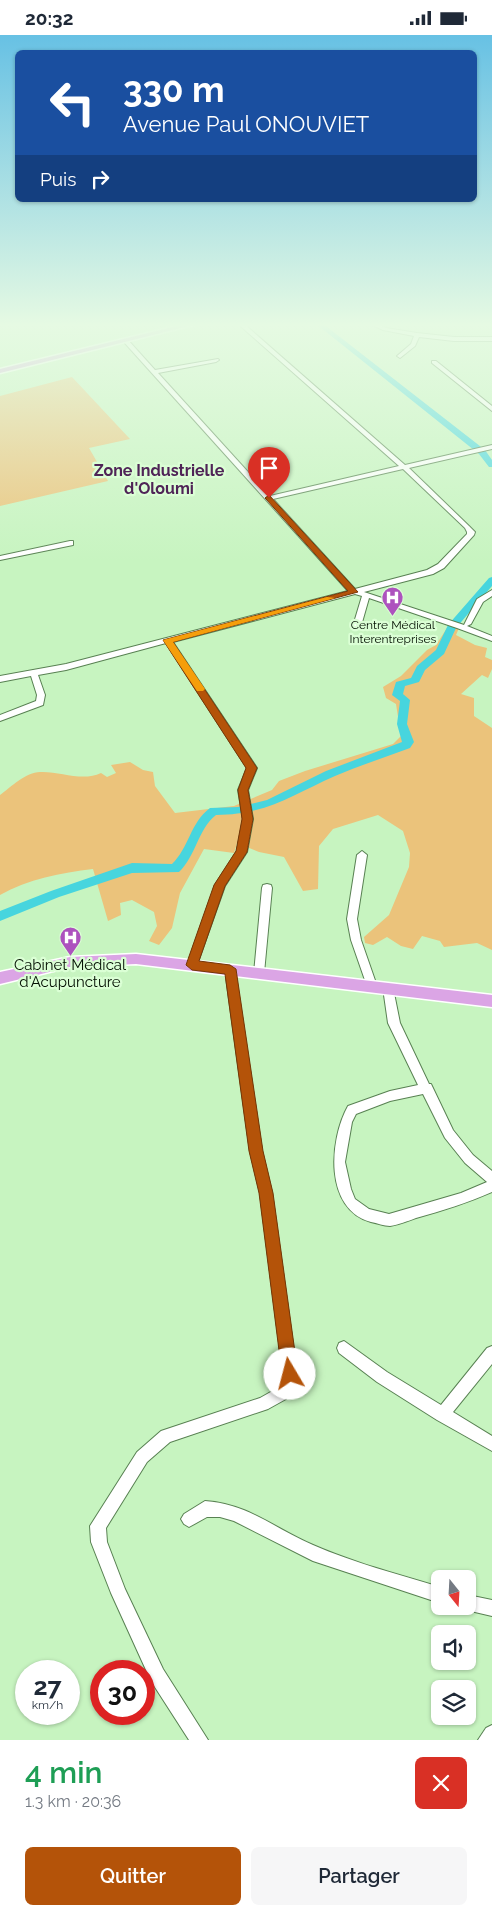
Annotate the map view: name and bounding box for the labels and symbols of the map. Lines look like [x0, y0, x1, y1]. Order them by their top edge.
pin [248, 447, 290, 498]
district label: Zone Industrielle d'Oloumi [94, 461, 225, 498]
hospital icon: Centre Médical Interentreprises [381, 586, 405, 617]
place label: Centre Médical Interentreprises [350, 618, 437, 646]
hospital icon: Cabinet Médical d'Acupuncture [58, 925, 82, 956]
place label: Cabinet Médical d'Acupuncture [14, 956, 127, 991]
position arrow [263, 1347, 315, 1399]
north arrow [431, 1570, 476, 1615]
speed limit sign: 30 [90, 1660, 155, 1725]

